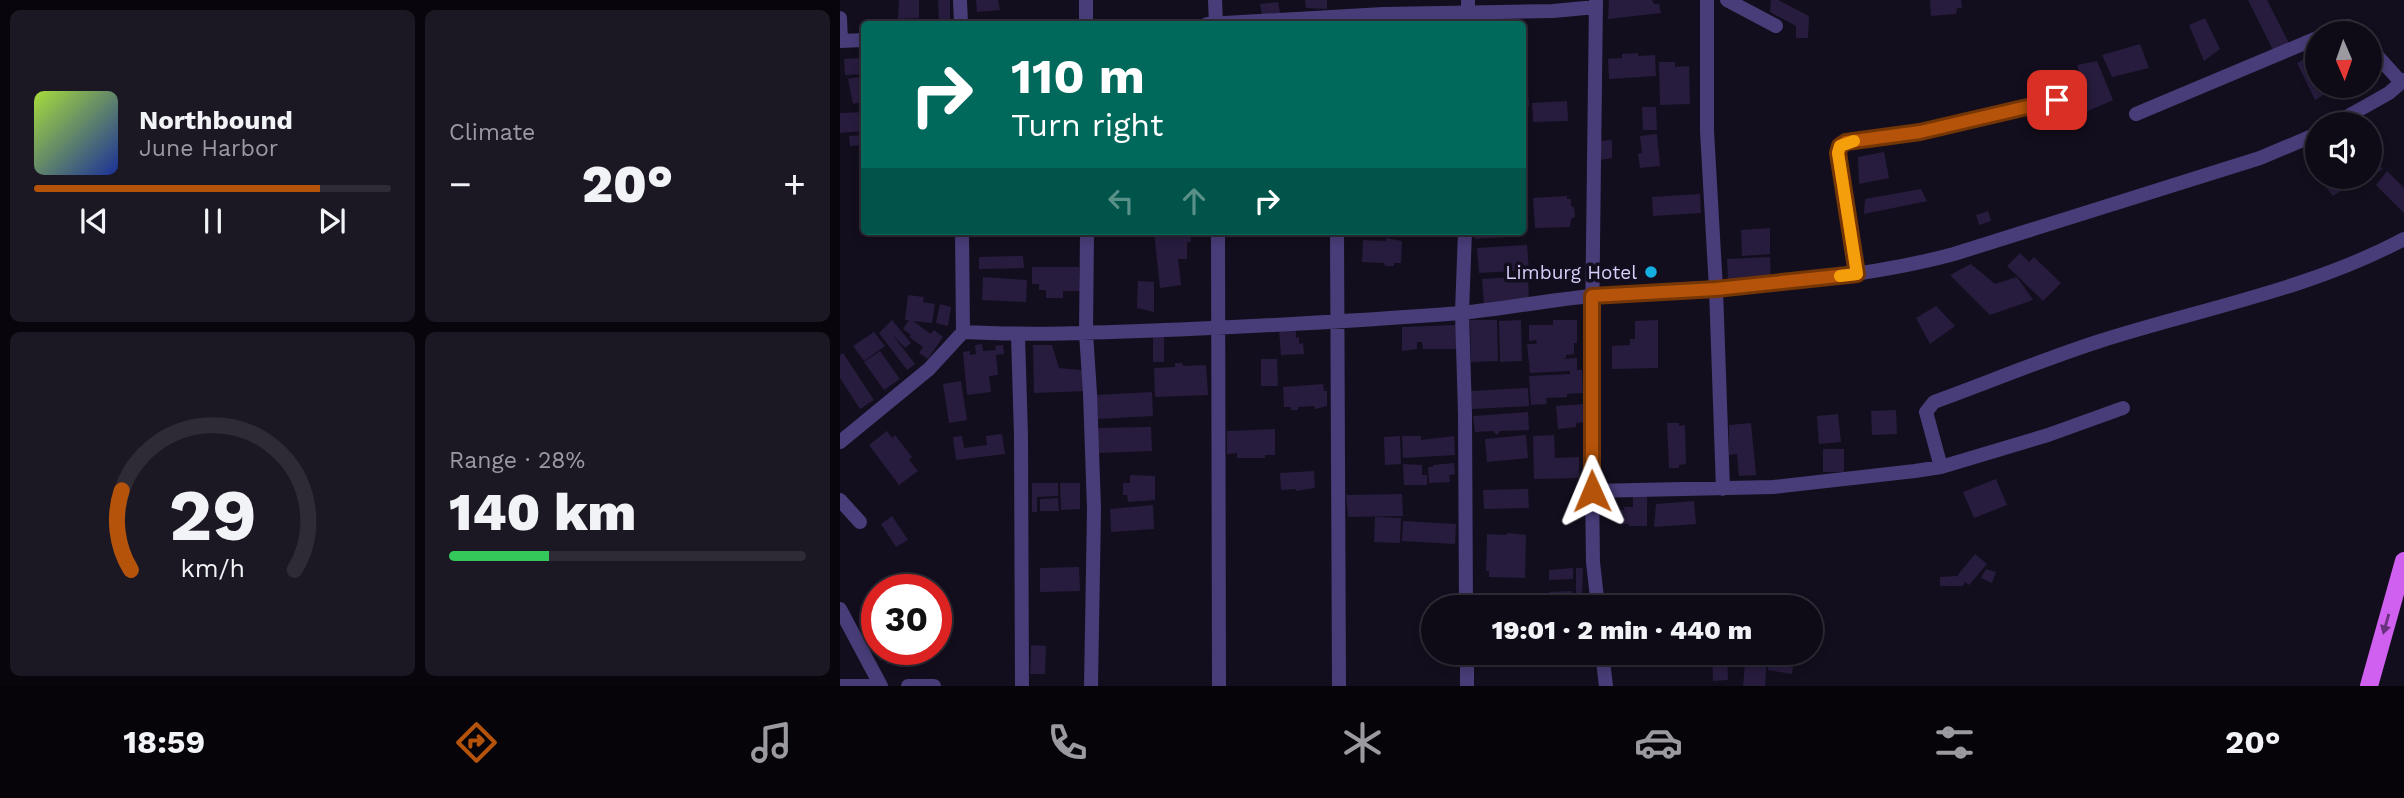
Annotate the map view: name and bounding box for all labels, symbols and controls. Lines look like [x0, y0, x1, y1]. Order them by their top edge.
north arrow [2305, 21, 2382, 98]
map controls [2305, 21, 2382, 189]
text: 110 m [1011, 47, 1145, 105]
icon: right [896, 49, 987, 140]
pin [2027, 70, 2087, 130]
icon: arrive [2038, 81, 2076, 119]
text: Northbound [139, 105, 293, 135]
text: Turn right [1011, 106, 1163, 144]
button: sound [2305, 112, 2382, 189]
text: Climate [449, 119, 535, 146]
text: June Harbor [139, 135, 278, 162]
text: 20° [582, 154, 673, 215]
text: − [449, 162, 472, 206]
text: + [783, 162, 806, 206]
icon: left [1102, 182, 1140, 220]
icon: ahead [1175, 182, 1213, 220]
icon: right [1248, 182, 1286, 220]
icon: previous [75, 202, 113, 240]
icon: pause [194, 202, 232, 240]
icon: next [313, 202, 351, 240]
place label: Limburg Hotel [1505, 261, 1637, 284]
marker: Limburg Hotel [1643, 264, 1659, 280]
text: Range · 28% [449, 447, 585, 474]
position arrow [1555, 454, 1629, 528]
text: 29 [168, 472, 257, 558]
text: 140 km [449, 482, 636, 543]
text: km/h [180, 554, 245, 583]
speed limit sign: 30 [861, 574, 952, 665]
one-way arrow [2381, 613, 2391, 634]
text: 19:01 · 2 min · 440 m [1492, 615, 1752, 645]
icon: directions [452, 718, 501, 767]
icon: music [747, 718, 796, 767]
icon: phone [1043, 718, 1092, 767]
icon: climate [1338, 718, 1387, 767]
icon: car [1634, 718, 1683, 767]
icon: filters [1930, 718, 1979, 767]
text: 18:59 [123, 723, 205, 761]
text: 20° [2225, 723, 2281, 761]

